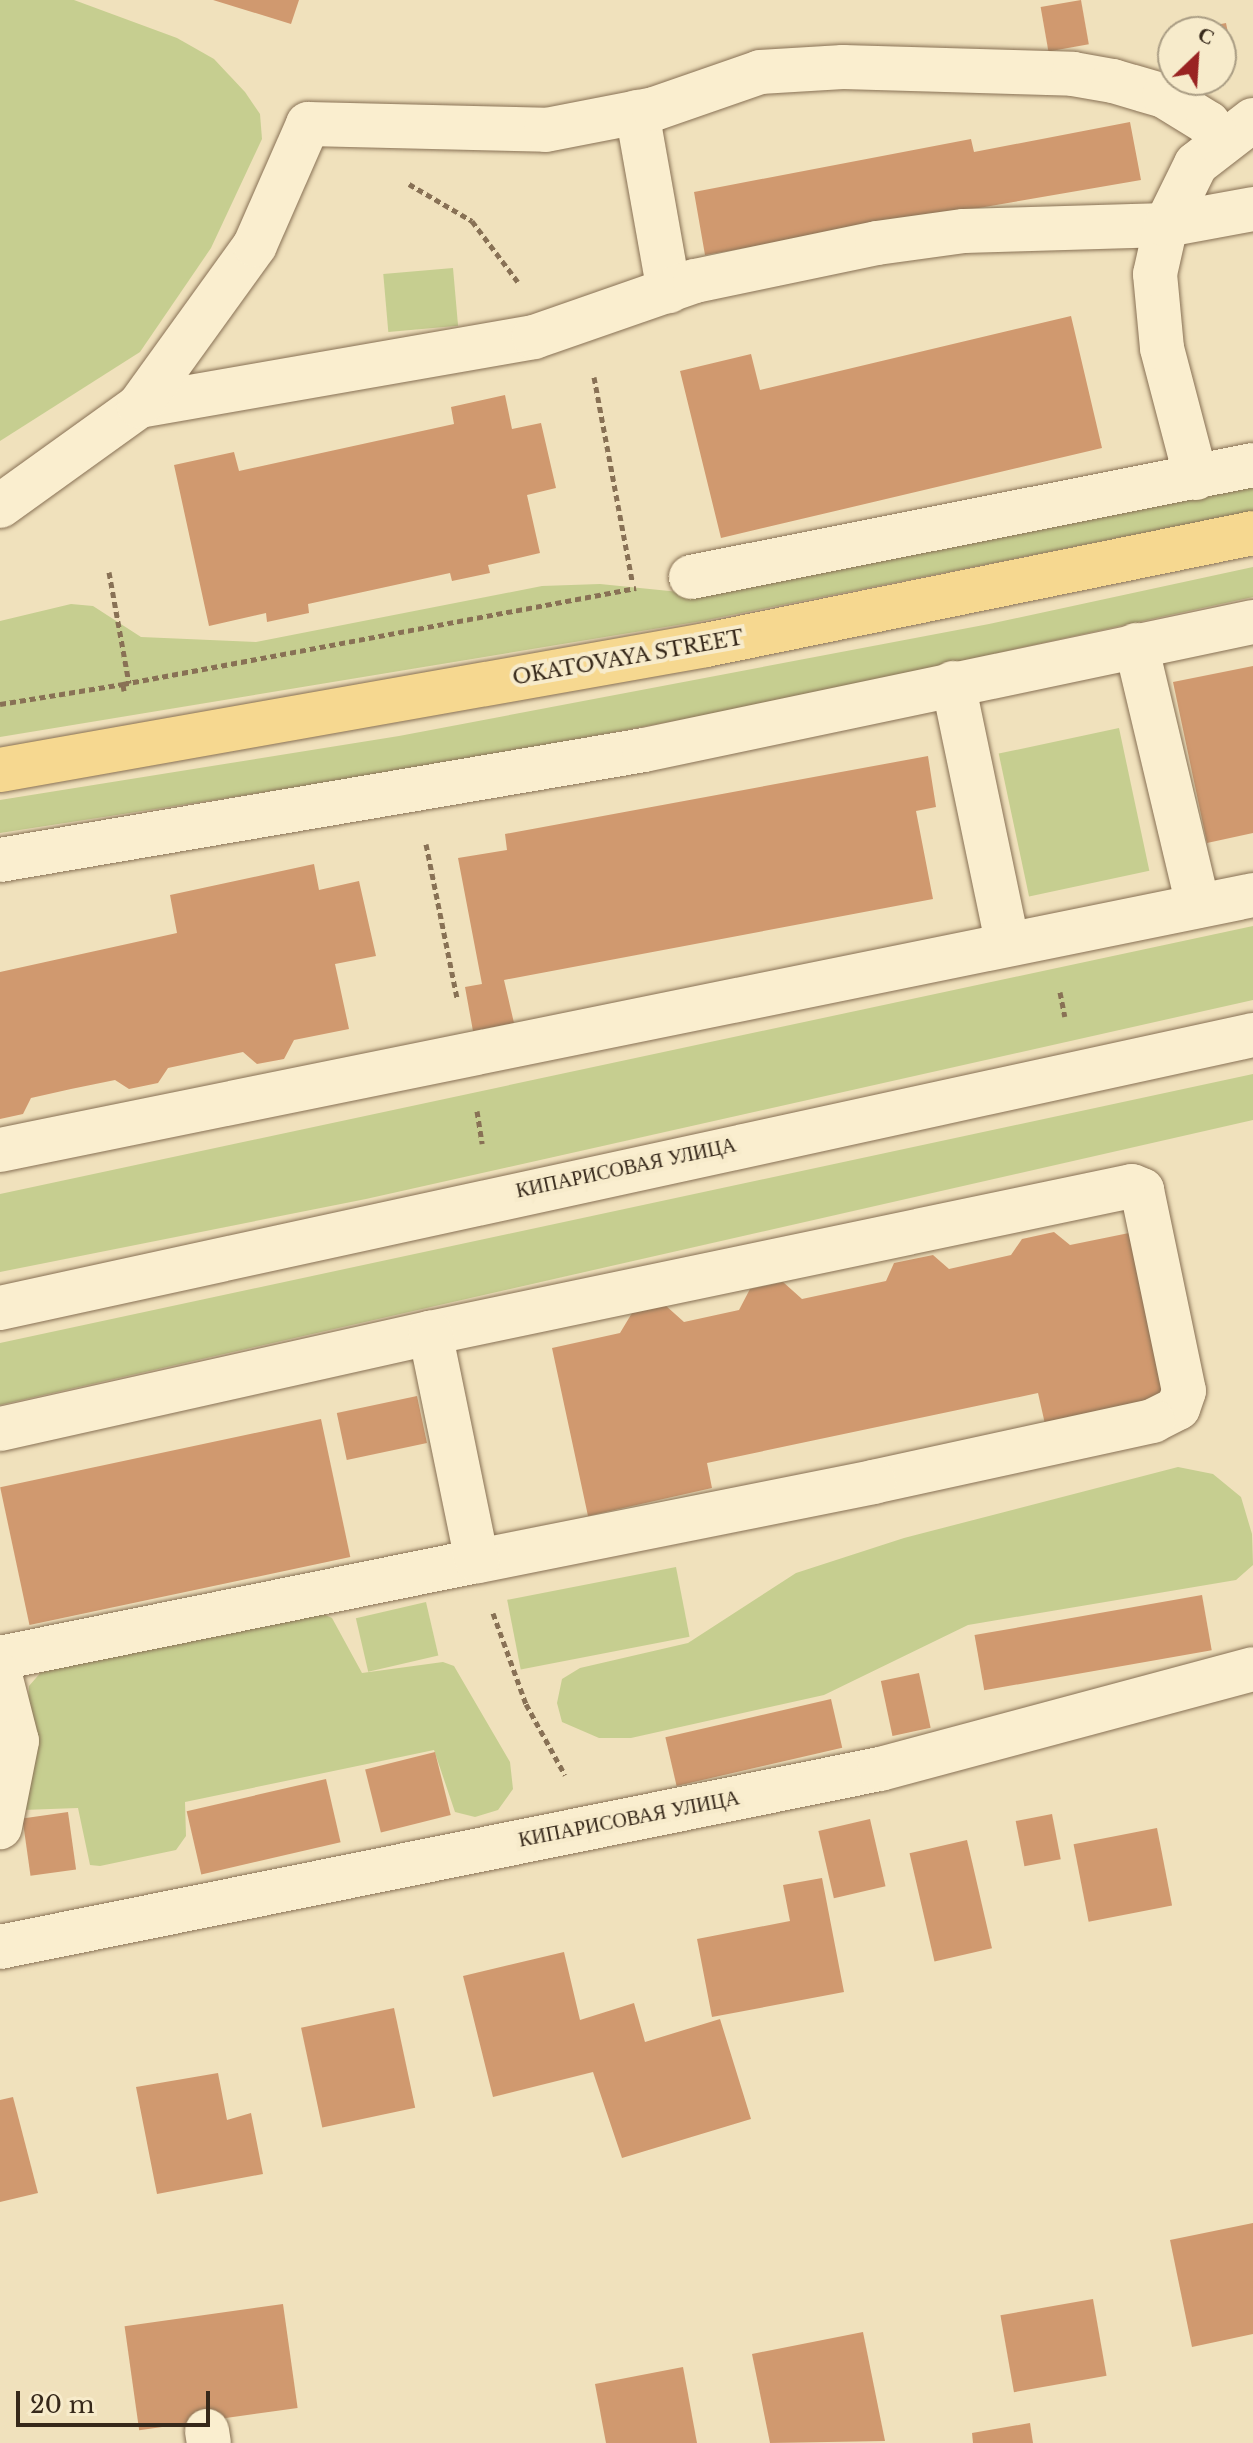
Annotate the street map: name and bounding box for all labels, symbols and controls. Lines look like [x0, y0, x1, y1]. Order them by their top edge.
north arrow [1157, 16, 1237, 96]
text: С [1194, 20, 1219, 51]
street label: OKATOVAYA STREET [510, 626, 746, 690]
street label: КИПАРИСОВАЯ УЛИЦА [514, 1133, 738, 1203]
street label: КИПАРИСОВАЯ УЛИЦА [517, 1786, 741, 1852]
scale bar [20, 2375, 214, 2425]
text: 20 m [30, 2390, 95, 2419]

